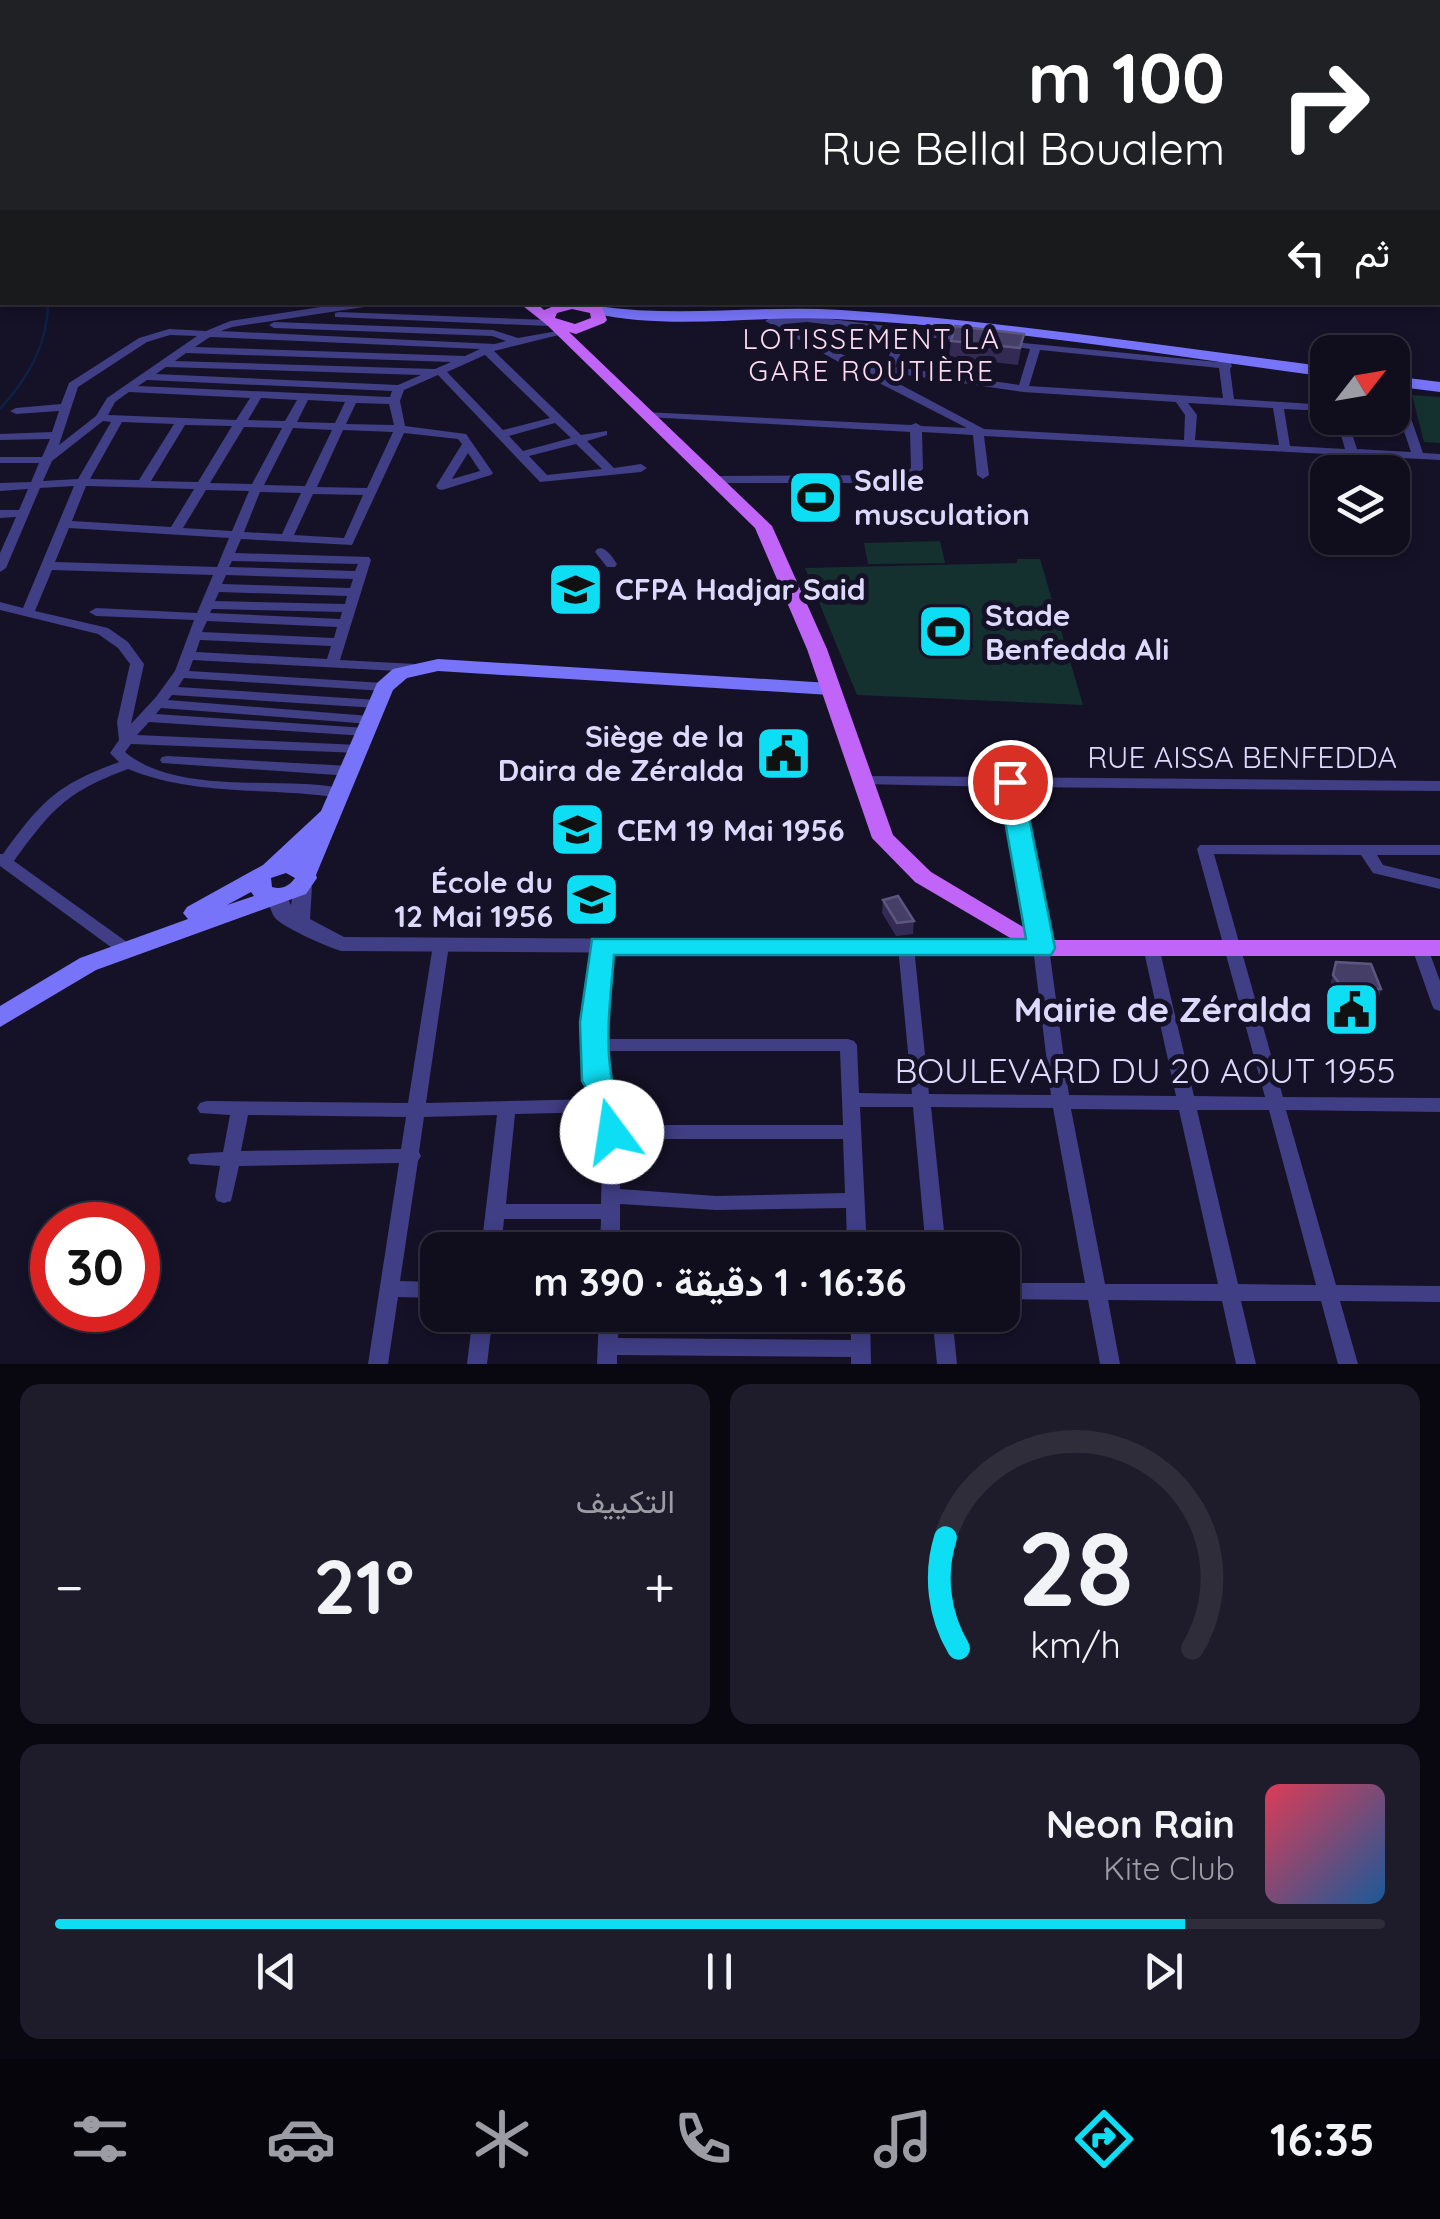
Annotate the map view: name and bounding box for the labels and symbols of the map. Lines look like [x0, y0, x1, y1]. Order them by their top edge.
district label: LOTISSEMENT LA GARE ROUTIÈRE [743, 321, 1001, 388]
north arrow [1310, 335, 1410, 435]
place label: Salle musculation [854, 461, 1030, 533]
sports icon: Salle musculation [785, 467, 845, 527]
school or university icon: CFPA Hadjar Said [546, 559, 606, 619]
place label: CFPA Hadjar Said [615, 570, 866, 608]
place label: Stade Benfedda Ali [985, 596, 1169, 668]
sports icon: Stade Benfedda Ali [916, 602, 976, 662]
place label: Siège de la Daira de Zéralda [498, 717, 744, 789]
public building icon: Siège de la Daira de Zéralda [753, 723, 813, 783]
street label: RUE AISSA BENFEDDA [1087, 738, 1397, 776]
pin [968, 740, 1053, 825]
school or university icon: CEM 19 Mai 1956 [548, 800, 608, 860]
place label: CEM 19 Mai 1956 [617, 811, 845, 849]
place label: École du 12 Mai 1956 [394, 863, 553, 935]
school or university icon: École du 12 Mai 1956 [562, 869, 622, 929]
public building icon: Mairie de Zéralda [1321, 979, 1381, 1039]
place label: Mairie de Zéralda [1014, 987, 1312, 1031]
street label: BOULEVARD DU 20 AOUT 1955 [895, 1048, 1395, 1092]
position arrow [560, 1080, 664, 1184]
speed limit sign: 30 [30, 1202, 160, 1332]

